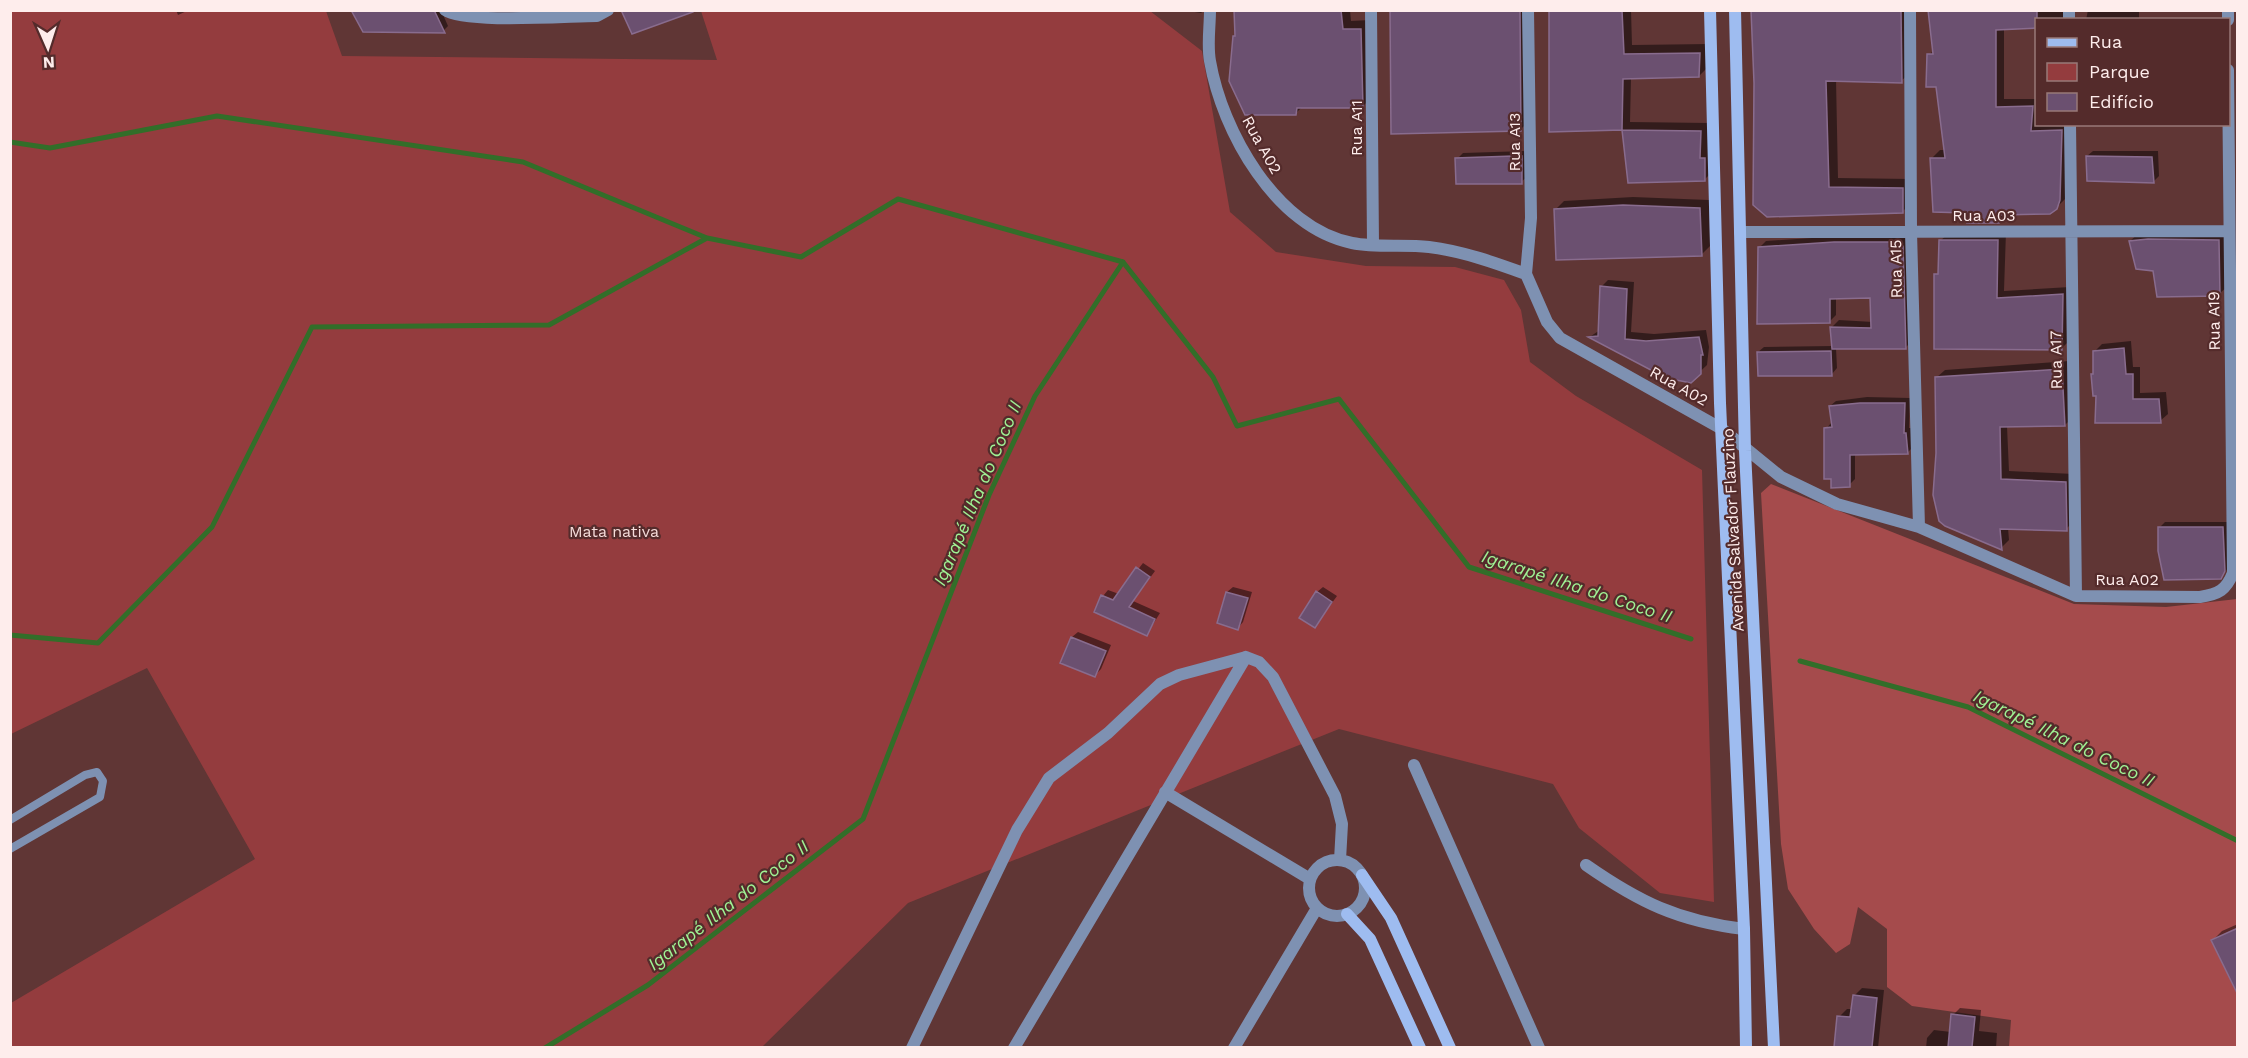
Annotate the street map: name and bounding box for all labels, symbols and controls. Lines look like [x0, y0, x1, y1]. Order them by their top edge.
north arrow [18, 18, 78, 78]
legend [2035, 18, 2230, 126]
text: Rua [2089, 31, 2122, 52]
text: N [42, 53, 55, 72]
text: Parque [2089, 61, 2150, 82]
text: Edifício [2089, 91, 2154, 112]
street label: Rua A11 [1347, 100, 1366, 156]
street label: Rua A02 [1238, 113, 1286, 177]
street label: Rua A13 [1505, 113, 1524, 171]
street label: Rua A03 [1952, 206, 2016, 225]
street label: Rua A15 [1886, 239, 1906, 299]
street label: Rua A19 [2204, 291, 2224, 351]
street label: Rua A17 [2046, 331, 2066, 389]
street label: Rua A02 [1647, 362, 1711, 410]
water label: Igarapé Ilha do Coco II [929, 397, 1026, 588]
street label: Avenida Salvador Flauzino [1718, 428, 1748, 632]
park label: Mata nativa [569, 522, 659, 541]
water label: Igarapé Ilha do Coco II [1479, 545, 1675, 627]
street label: Rua A02 [2095, 570, 2159, 589]
water label: Igarapé Ilha do Coco II [1970, 685, 2158, 791]
water label: Igarapé Ilha do Coco II [643, 835, 813, 974]

